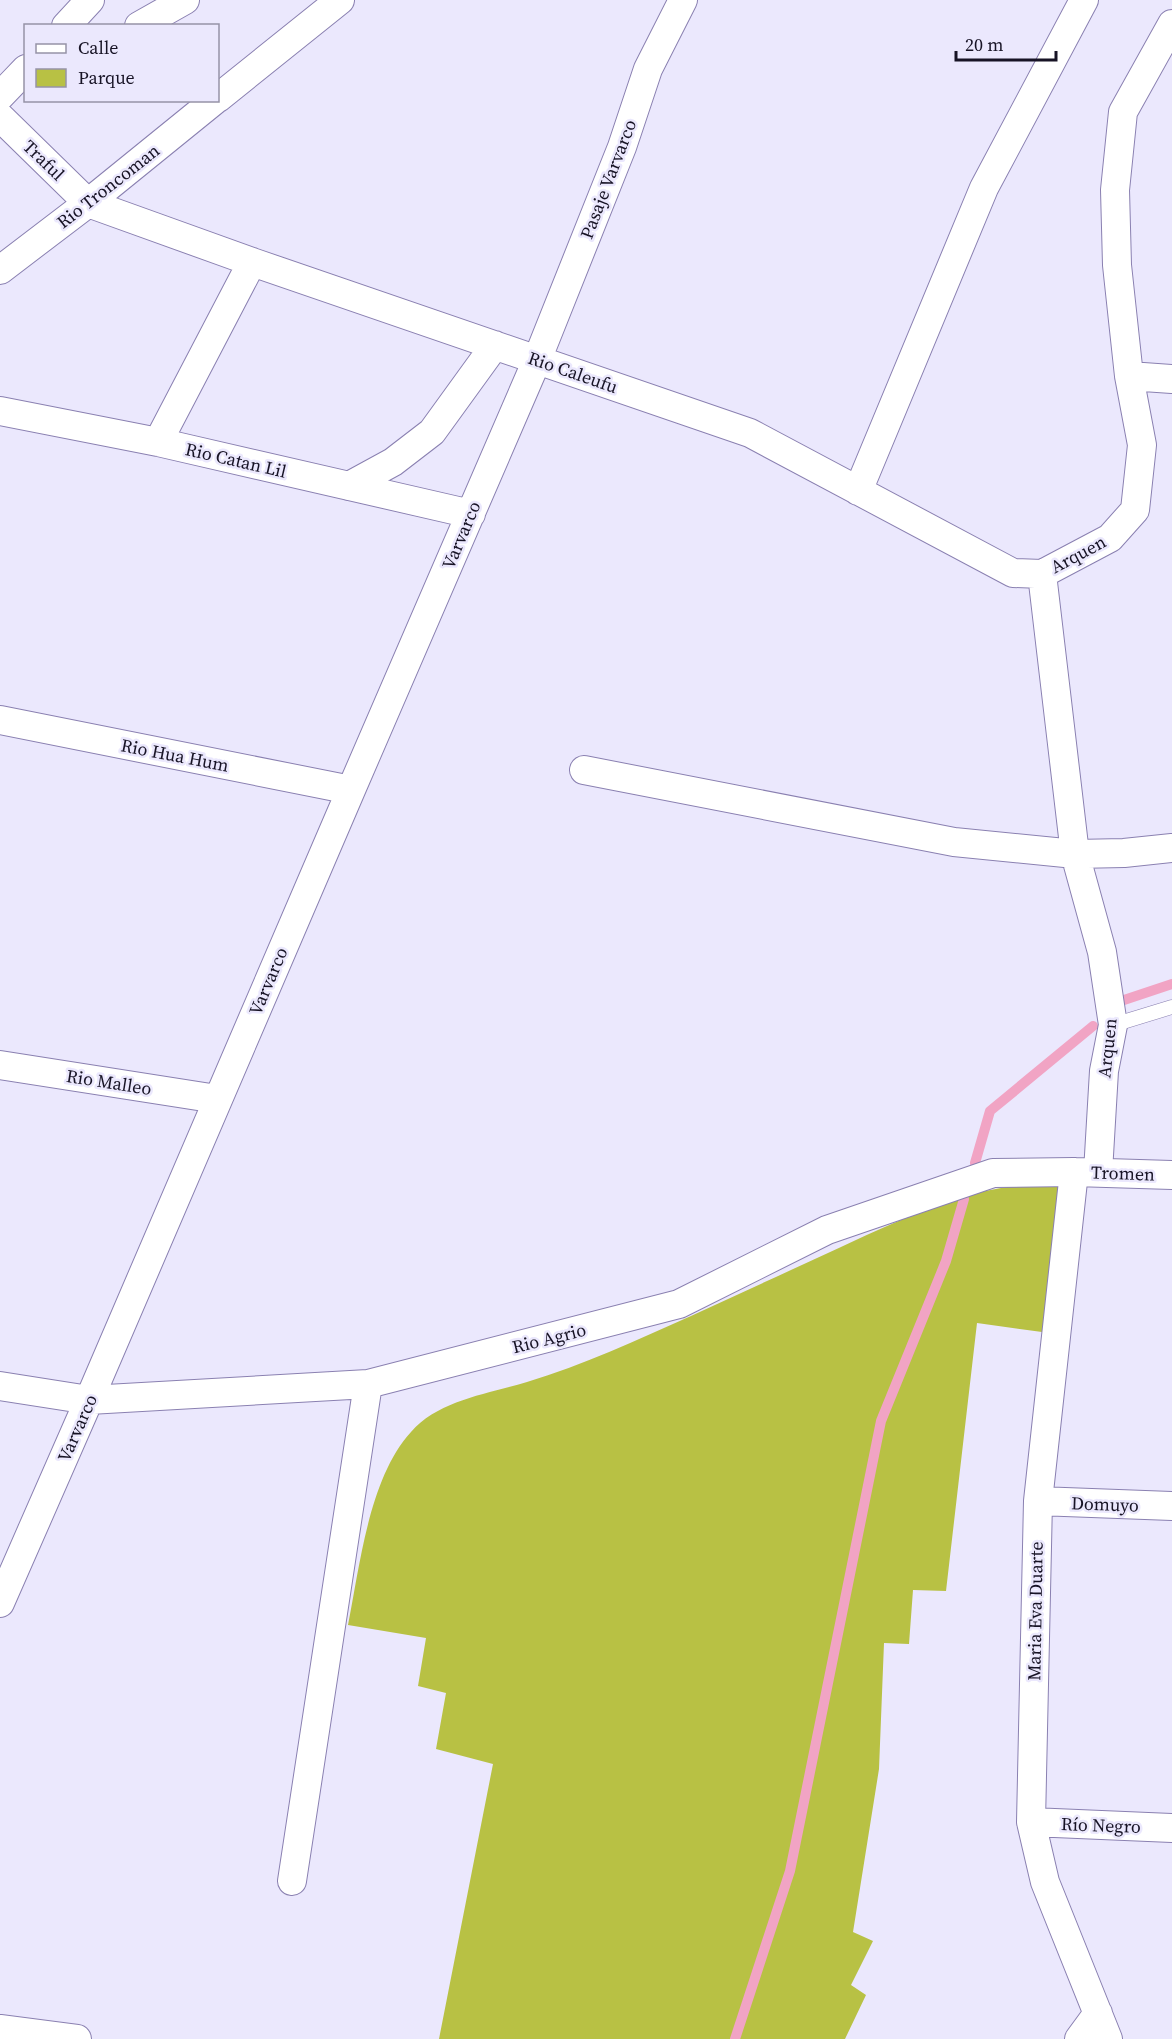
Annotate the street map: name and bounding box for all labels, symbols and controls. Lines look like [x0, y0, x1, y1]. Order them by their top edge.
legend [24, 24, 219, 102]
scale bar [956, 24, 1056, 62]
text: 20 m [965, 32, 1003, 57]
text: Calle [78, 35, 118, 60]
text: Parque [78, 65, 135, 90]
street label: Pasaje Varvarco [574, 116, 642, 242]
street label: Traful [18, 134, 70, 186]
street label: Rio Troncoman [51, 138, 165, 234]
street label: Rio Caleufu [525, 345, 621, 399]
street label: Rio Catan Lil [183, 436, 289, 484]
street label: Varvarco [436, 497, 487, 573]
street label: Arquen [1046, 529, 1110, 579]
street label: Rio Hua Hum [119, 732, 231, 778]
street label: Varvarco [243, 943, 294, 1019]
street label: Arquen [1091, 1017, 1123, 1079]
street label: Rio Malleo [65, 1063, 154, 1101]
street label: Tromen [1091, 1159, 1155, 1187]
street label: Rio Agrio [509, 1317, 589, 1359]
street label: Varvarco [51, 1390, 103, 1466]
street label: Domuyo [1071, 1490, 1139, 1518]
street label: Maria Eva Duarte [1021, 1541, 1049, 1681]
street label: Río Negro [1061, 1811, 1142, 1839]

